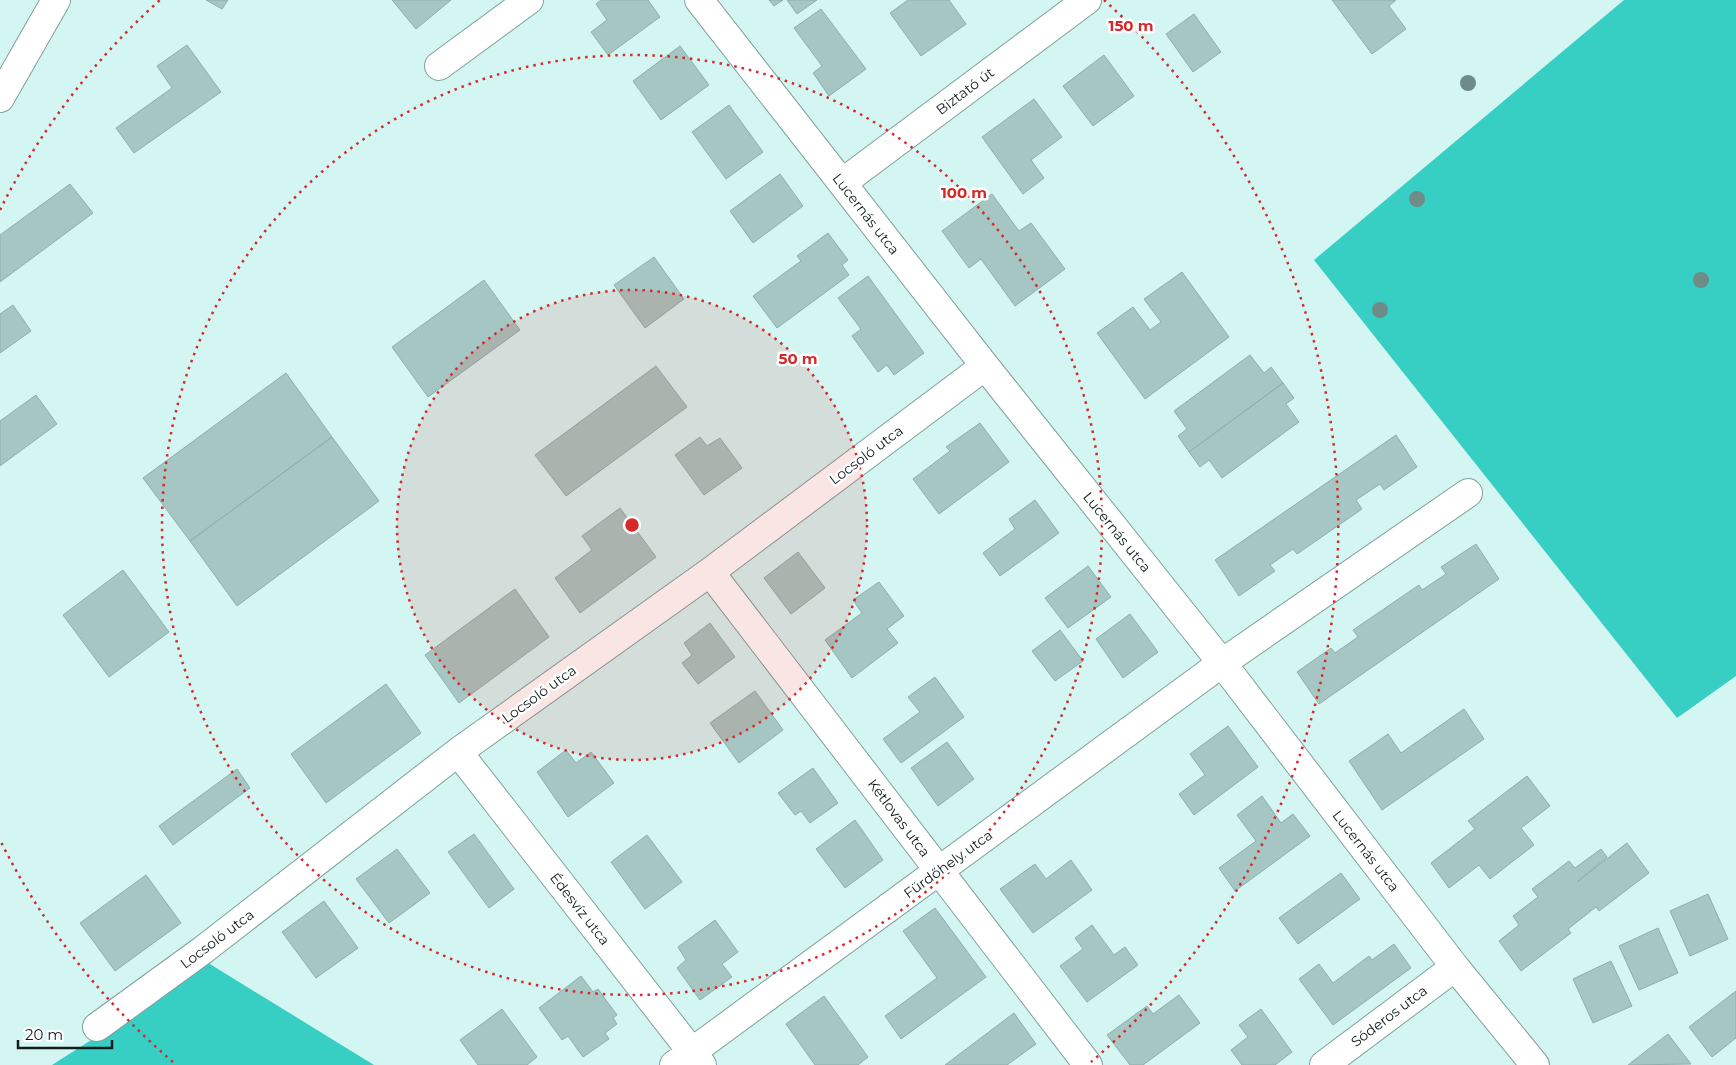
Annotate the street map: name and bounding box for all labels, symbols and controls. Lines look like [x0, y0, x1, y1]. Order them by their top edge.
text: 150 m [1109, 16, 1153, 35]
street label: Biztató út [932, 63, 998, 119]
street label: Lucernás utca [829, 170, 903, 258]
text: 100 m [941, 183, 987, 202]
text: 50 m [778, 349, 818, 368]
street label: Locsoló utca [826, 421, 906, 489]
street label: Lucernás utca [1079, 488, 1155, 576]
centre of rings [623, 516, 641, 534]
street label: Locsoló utca [498, 661, 580, 727]
street label: Kétlovas utca [864, 775, 934, 861]
street label: Lucernás utca [1329, 807, 1403, 895]
street label: Fürdőhely utca [900, 826, 996, 902]
street label: Édesvíz utca [546, 869, 614, 949]
street label: Locsoló utca [177, 905, 257, 973]
street label: Sóderos utca [1347, 981, 1431, 1051]
scale bar [18, 1018, 111, 1050]
text: 20 m [25, 1025, 63, 1044]

